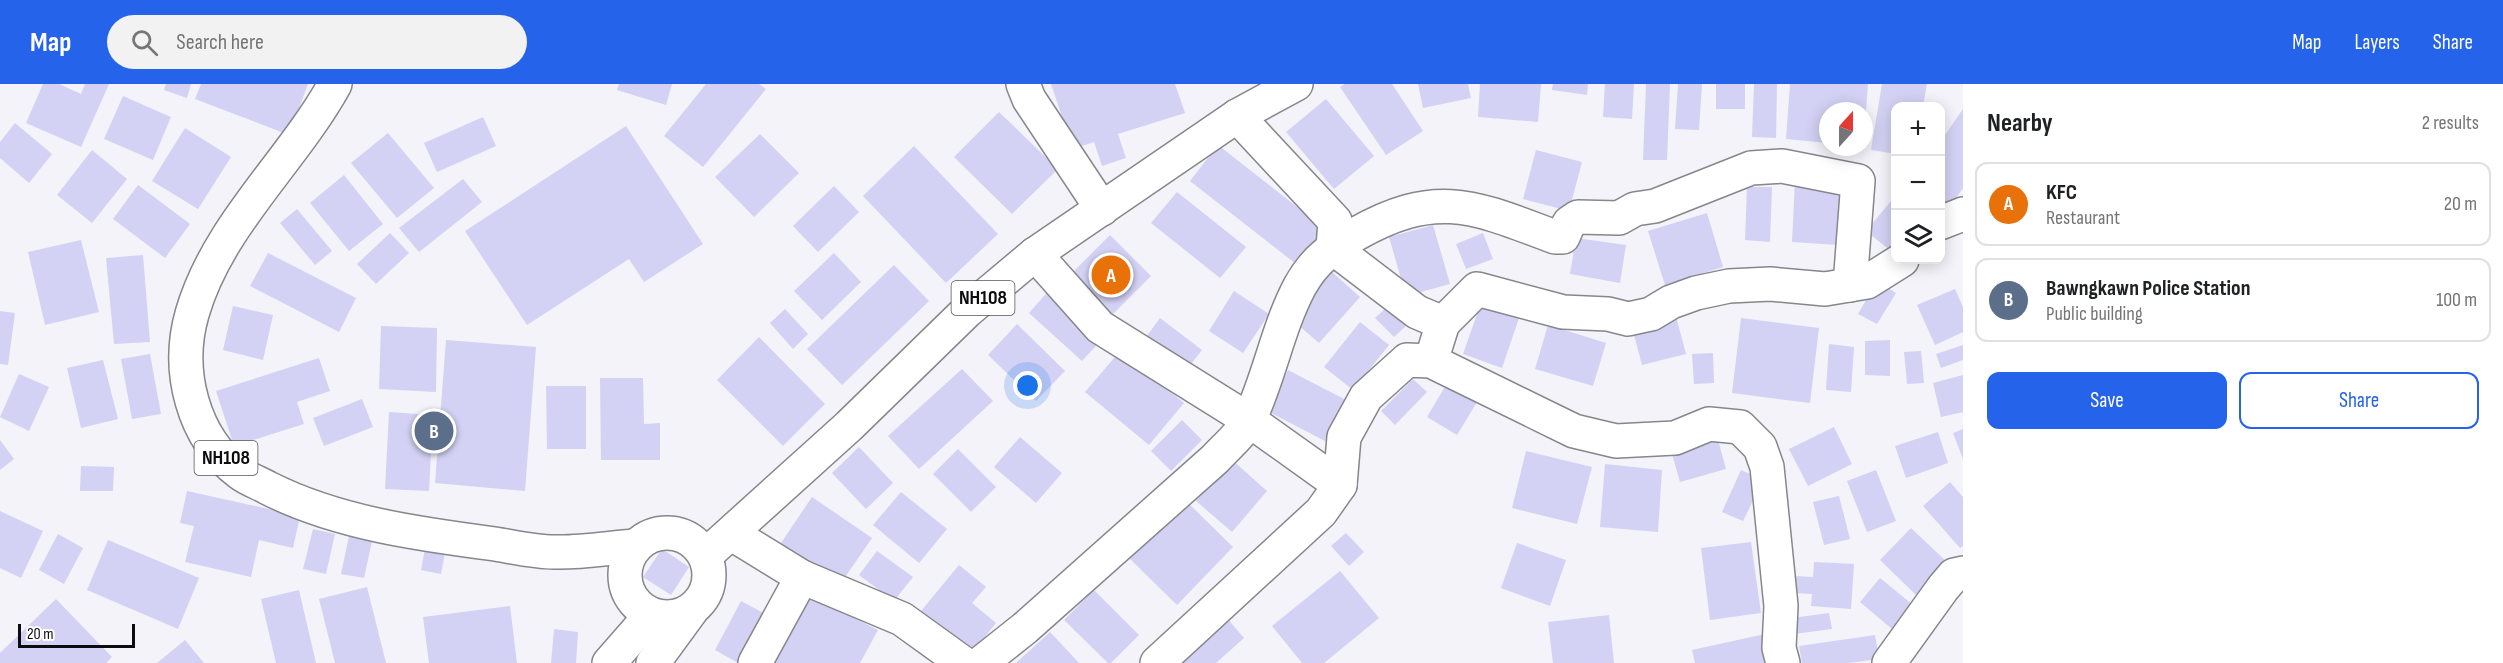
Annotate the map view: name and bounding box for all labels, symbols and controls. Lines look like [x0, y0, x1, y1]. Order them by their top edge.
search box [107, 15, 527, 69]
text: Map [30, 26, 71, 59]
icon: search [128, 26, 161, 59]
text: Search here [176, 29, 264, 56]
text: Map [2292, 30, 2321, 55]
text: Layers [2354, 30, 2400, 55]
text: Share [2433, 30, 2473, 55]
north arrow [1819, 102, 1873, 156]
map controls [1891, 102, 1945, 264]
button: + [1891, 102, 1945, 156]
text: Nearby [1987, 108, 2053, 139]
text: 2 results [2422, 111, 2479, 135]
button: − [1891, 156, 1945, 210]
text: KFC [2046, 179, 2077, 206]
text: A [2004, 192, 2013, 216]
text: 20 m [2444, 192, 2477, 216]
text: Restaurant [2046, 206, 2120, 230]
button: layers [1891, 210, 1945, 264]
pin: A [1092, 252, 1130, 297]
text: Bawngkawn Police Station [2046, 275, 2250, 302]
road number: NH108 [952, 281, 1014, 315]
text: B [2004, 288, 2013, 312]
text: 100 m [2436, 288, 2477, 312]
text: Public building [2046, 302, 2143, 326]
your location [1013, 371, 1042, 400]
button: Save [1987, 372, 2227, 429]
button: Share [2239, 372, 2479, 429]
pin: B [414, 408, 454, 454]
road number: NH108 [194, 441, 258, 475]
scale bar [18, 621, 135, 648]
text: 20 m [27, 625, 54, 644]

